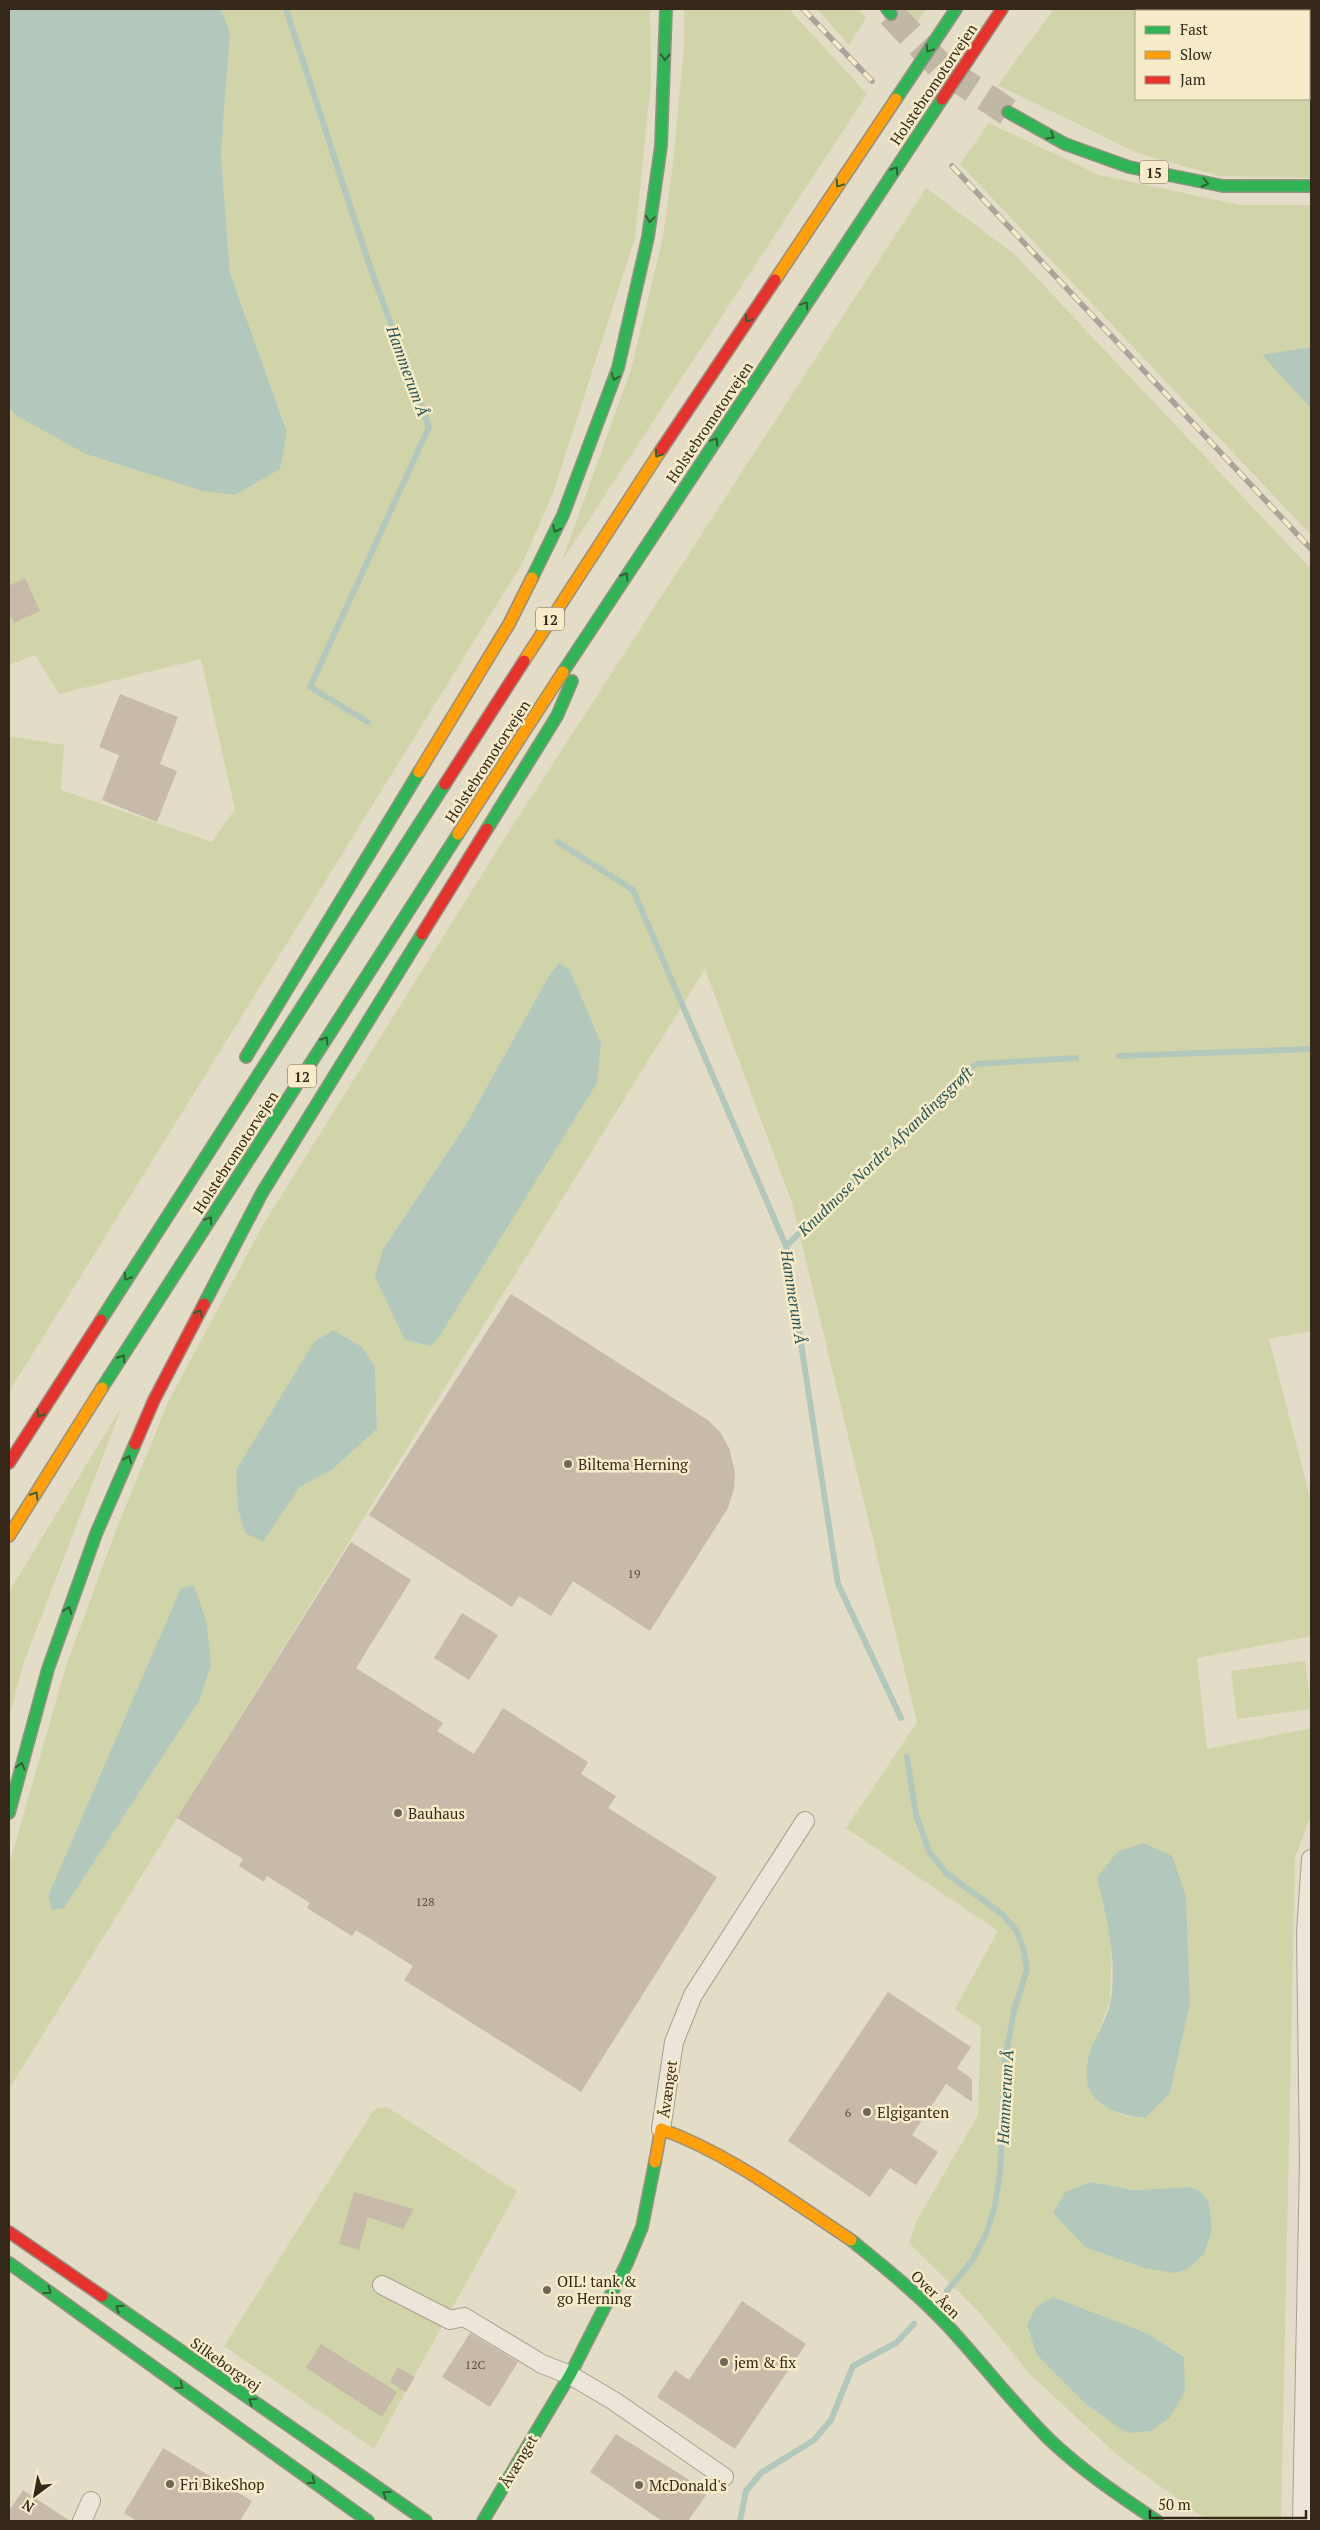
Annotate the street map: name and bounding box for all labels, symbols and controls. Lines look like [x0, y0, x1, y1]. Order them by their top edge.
legend [1135, 10, 1310, 100]
street label: Holstebromotorvejen [885, 19, 981, 149]
text: Fast [1180, 19, 1208, 39]
one-way arrow [926, 44, 935, 53]
text: Slow [1180, 44, 1213, 64]
one-way arrow [660, 54, 671, 62]
text: Jam [1180, 69, 1206, 89]
one-way arrow [1045, 130, 1054, 140]
road number: 15 [1140, 160, 1168, 183]
one-way arrow [888, 166, 898, 175]
one-way arrow [1201, 177, 1210, 187]
one-way arrow [836, 179, 845, 188]
one-way arrow [646, 215, 656, 223]
one-way arrow [798, 302, 808, 311]
one-way arrow [745, 314, 754, 323]
water label: Hammerum Å [381, 322, 435, 420]
street label: Holstebromotorvejen [661, 357, 757, 487]
one-way arrow [611, 373, 621, 381]
one-way arrow [709, 437, 718, 446]
one-way arrow [655, 449, 664, 458]
one-way arrow [552, 524, 562, 533]
one-way arrow [619, 572, 628, 582]
road number: 12 [536, 608, 564, 630]
street label: Holstebromotorvejen [440, 696, 534, 826]
one-way arrow [319, 1036, 329, 1045]
water label: Knudmose Nordre Afvandingsgrøft [792, 1061, 978, 1241]
road number: 12 [288, 1064, 316, 1088]
street label: Holstebromotorvejen [188, 1087, 282, 1217]
one-way arrow [203, 1217, 212, 1226]
water label: Hammerum Å [776, 1247, 812, 1346]
one-way arrow [123, 1272, 133, 1281]
one-way arrow [193, 1309, 203, 1318]
one-way arrow [116, 1354, 125, 1363]
one-way arrow [36, 1409, 46, 1418]
place label: Biltema Herning [578, 1454, 689, 1474]
one-way arrow [122, 1455, 133, 1464]
marker: Biltema Herning [562, 1458, 574, 1470]
one-way arrow [29, 1491, 38, 1500]
house number: 19 [628, 1566, 640, 1581]
one-way arrow [63, 1607, 73, 1615]
one-way arrow [16, 1762, 26, 1770]
place label: Bauhaus [408, 1803, 465, 1823]
marker: Bauhaus [392, 1807, 404, 1819]
house number: 128 [415, 1894, 435, 1909]
water label: Hammerum Å [991, 2049, 1018, 2146]
street label: Åvænget [653, 2058, 681, 2119]
place label: Elgiganten [877, 2102, 949, 2122]
house number: 6 [845, 2105, 852, 2120]
marker: Elgiganten [861, 2106, 873, 2118]
street label: Over Åen [907, 2266, 965, 2323]
place label: OIL! tank & go Herning [557, 2271, 637, 2308]
marker: OIL! tank & go Herning [541, 2284, 553, 2296]
one-way arrow [42, 2285, 52, 2294]
one-way arrow [115, 2305, 125, 2314]
street label: Silkeborgvej [187, 2332, 265, 2396]
place label: jem & fix [734, 2352, 796, 2372]
marker: jem & fix [718, 2356, 730, 2368]
house number: 12C [465, 2357, 486, 2372]
one-way arrow [174, 2380, 184, 2389]
one-way arrow [249, 2398, 258, 2407]
street label: Åvænget [494, 2430, 542, 2491]
north arrow [10, 2470, 60, 2520]
place label: Fri BikeShop [180, 2474, 265, 2494]
one-way arrow [306, 2475, 316, 2484]
place label: McDonald's [649, 2475, 727, 2495]
marker: Fri BikeShop [164, 2478, 176, 2490]
marker: McDonald's [633, 2479, 645, 2491]
scale bar [1150, 2488, 1306, 2520]
one-way arrow [382, 2491, 392, 2500]
text: 50 m [1158, 2494, 1191, 2514]
text: N [18, 2495, 37, 2517]

